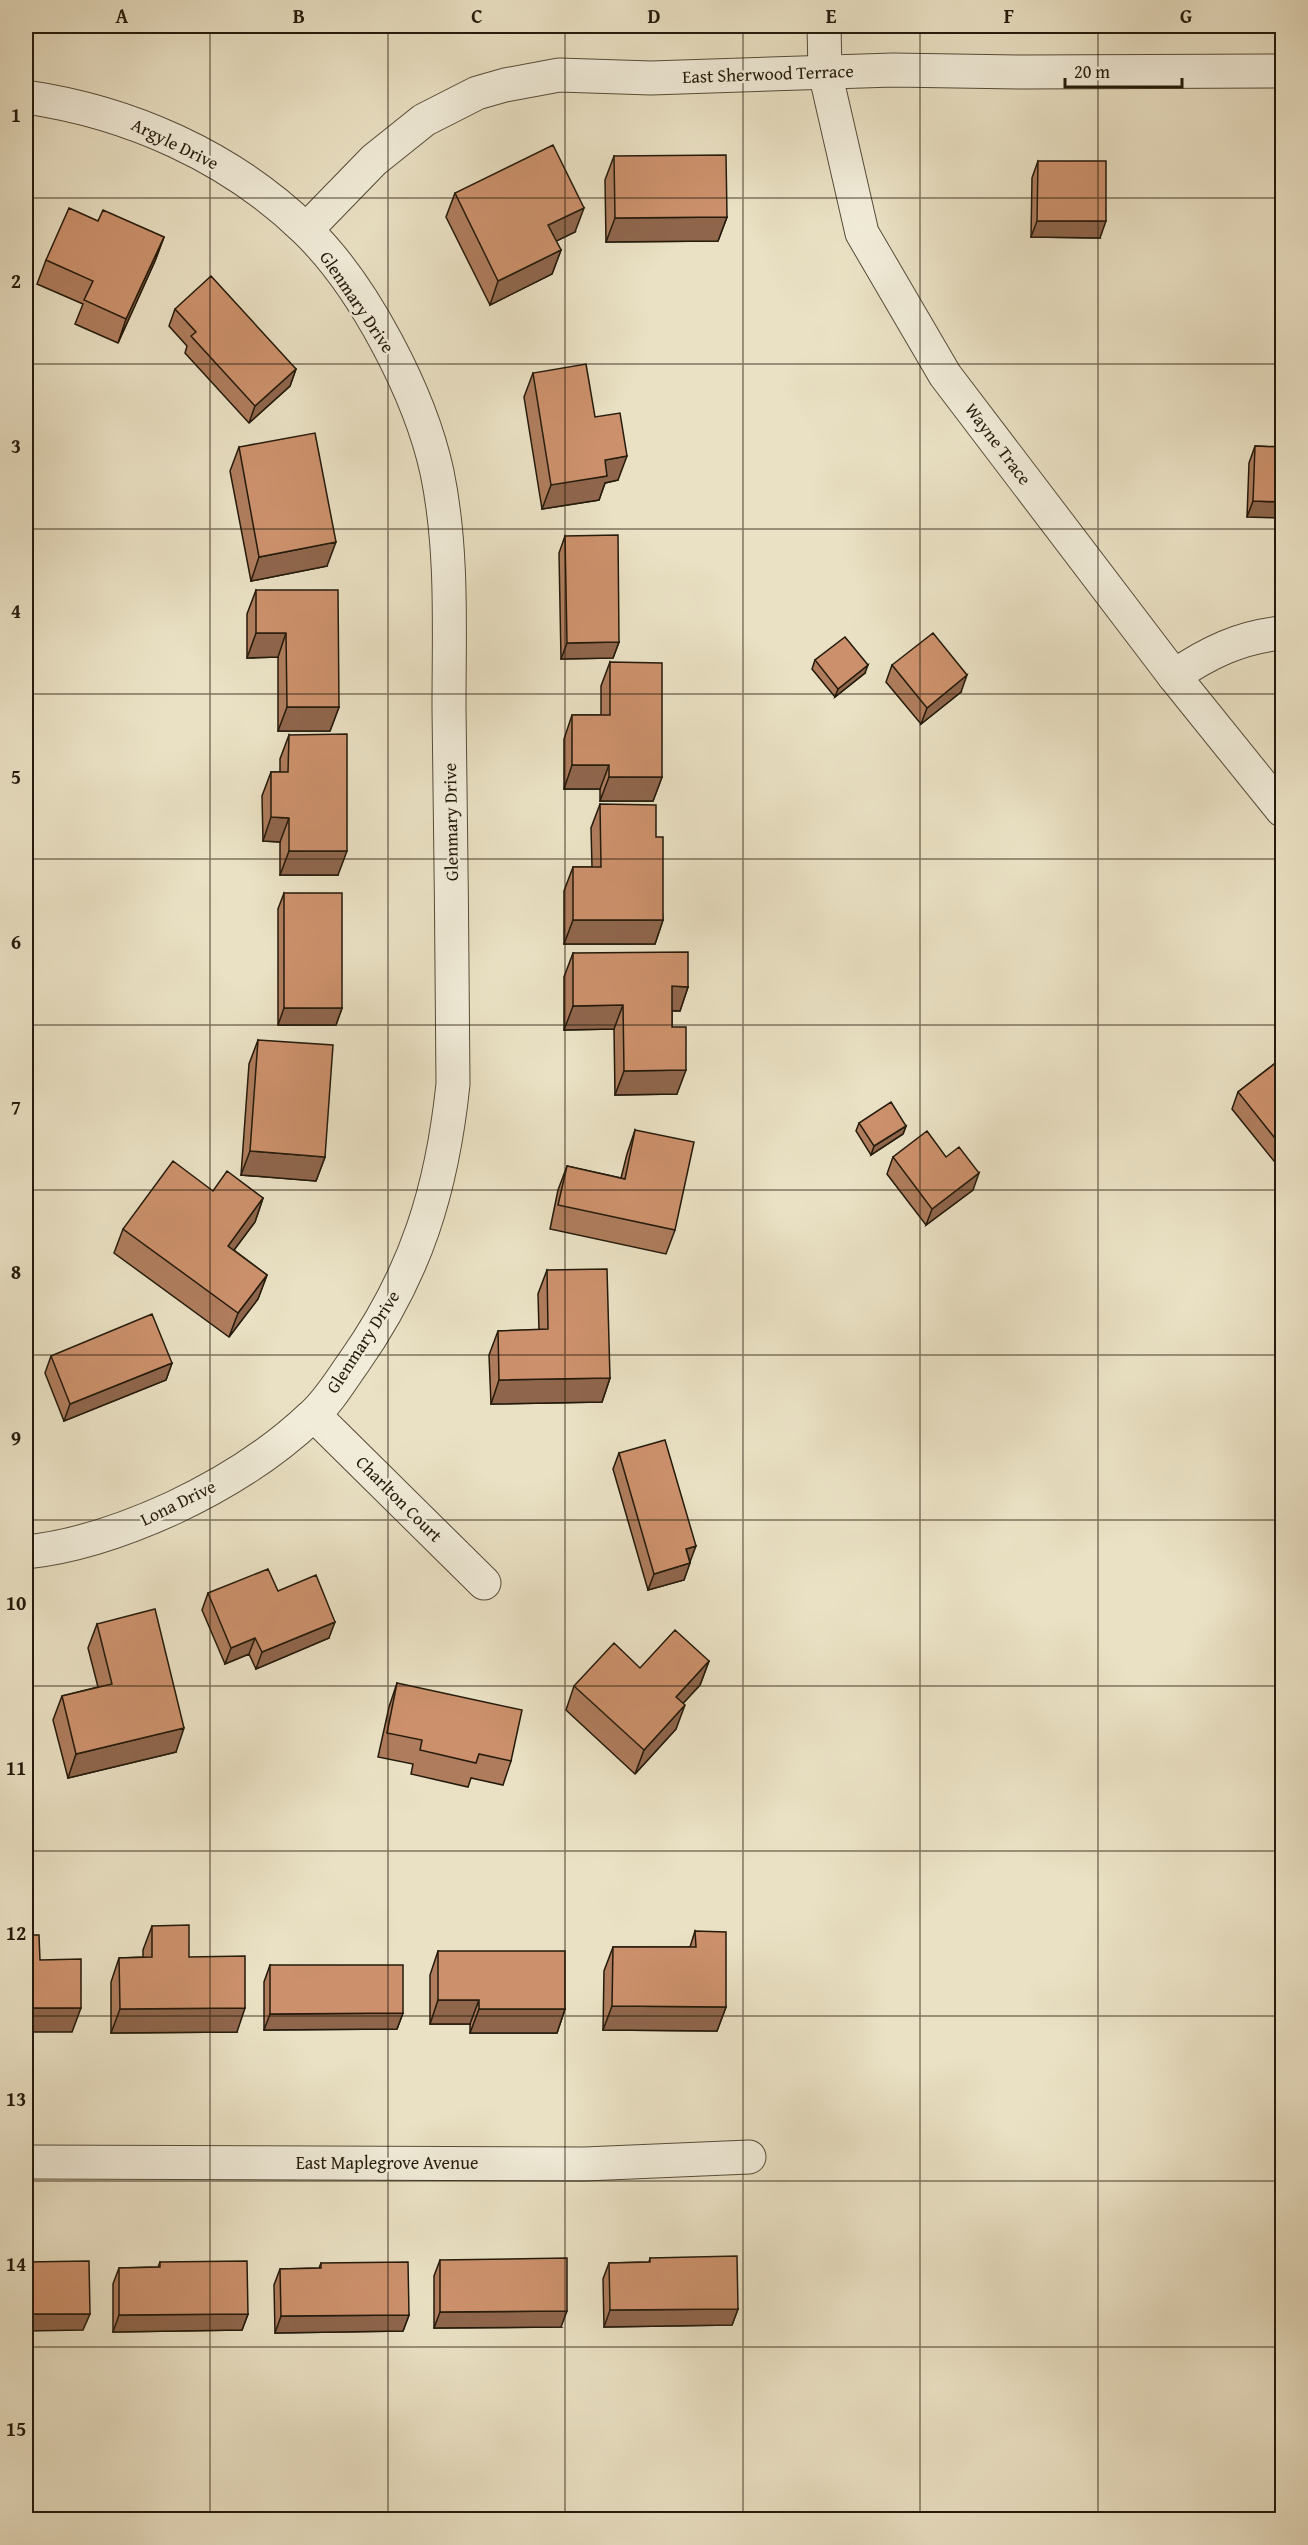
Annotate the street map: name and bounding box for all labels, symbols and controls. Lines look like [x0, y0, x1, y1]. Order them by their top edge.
text: A [116, 1, 129, 30]
text: B [293, 1, 305, 30]
text: C [471, 1, 483, 30]
text: D [647, 1, 661, 30]
text: E [826, 1, 837, 30]
text: F [1004, 1, 1014, 30]
text: G [1180, 1, 1192, 30]
scale bar [1065, 51, 1182, 89]
street label: East Sherwood Terrace [682, 57, 854, 90]
text: 20 m [1074, 58, 1110, 85]
text: 1 [11, 100, 21, 129]
street label: Argyle Drive [127, 111, 223, 176]
street label: Glenmary Drive [313, 245, 402, 358]
text: 2 [11, 266, 21, 295]
street label: Wayne Trace [958, 397, 1038, 491]
text: 3 [11, 431, 21, 460]
text: 4 [11, 596, 21, 625]
text: 5 [11, 762, 21, 791]
street label: Glenmary Drive [436, 763, 465, 881]
text: 6 [11, 927, 21, 956]
text: 7 [11, 1092, 21, 1121]
text: 8 [11, 1257, 21, 1286]
street label: Glenmary Drive [319, 1285, 406, 1399]
text: 9 [11, 1423, 21, 1452]
street label: Charlton Court [350, 1449, 449, 1549]
street label: Lona Drive [135, 1473, 220, 1532]
text: 10 [6, 1588, 26, 1617]
text: 11 [6, 1753, 26, 1782]
text: 12 [6, 1918, 26, 1947]
text: 13 [6, 2084, 26, 2113]
street label: East Maplegrove Avenue [296, 2149, 478, 2176]
text: 14 [6, 2249, 26, 2278]
text: 15 [6, 2414, 26, 2443]

